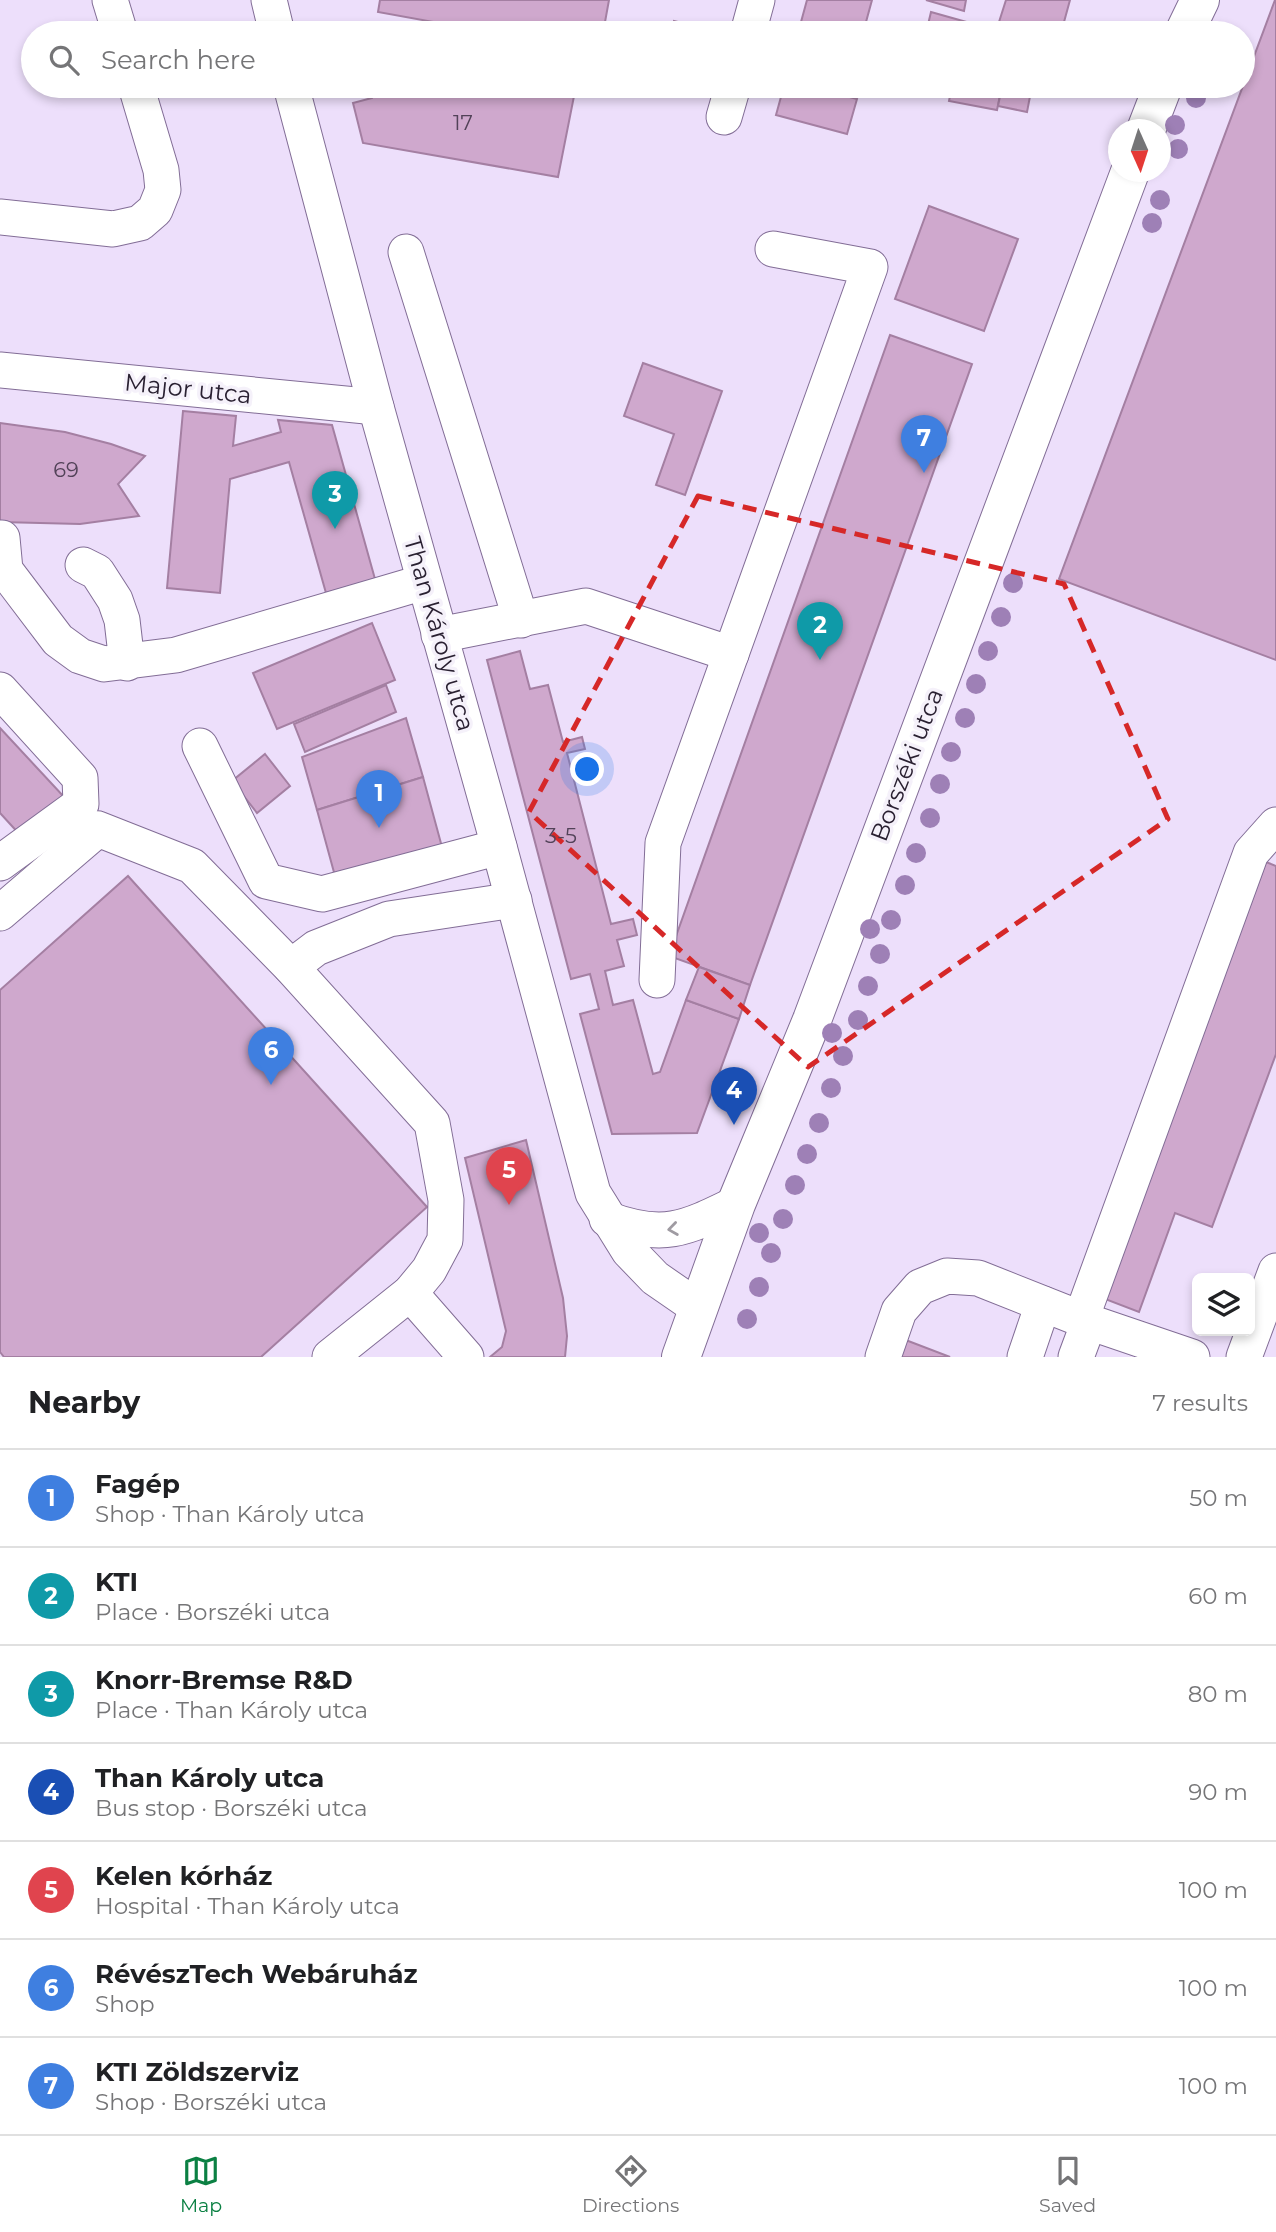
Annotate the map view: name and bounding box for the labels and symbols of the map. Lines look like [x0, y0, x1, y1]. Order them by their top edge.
house number: 17 [453, 110, 473, 135]
north arrow [1108, 119, 1171, 182]
street label: Major utca [123, 367, 253, 410]
pin: 7 [901, 415, 947, 473]
house number: 69 [53, 457, 79, 482]
pin: 3 [312, 471, 358, 529]
street label: Than Károly utca [398, 533, 481, 734]
pin: 2 [797, 602, 843, 660]
street label: Borszéki utca [864, 684, 949, 845]
your location [570, 752, 604, 786]
pin: 1 [356, 770, 402, 828]
house number: 3-5 [545, 823, 577, 848]
pin: 6 [248, 1027, 294, 1085]
pin: 4 [711, 1067, 757, 1125]
pin: 5 [486, 1147, 532, 1205]
one-way arrow [667, 1221, 679, 1236]

